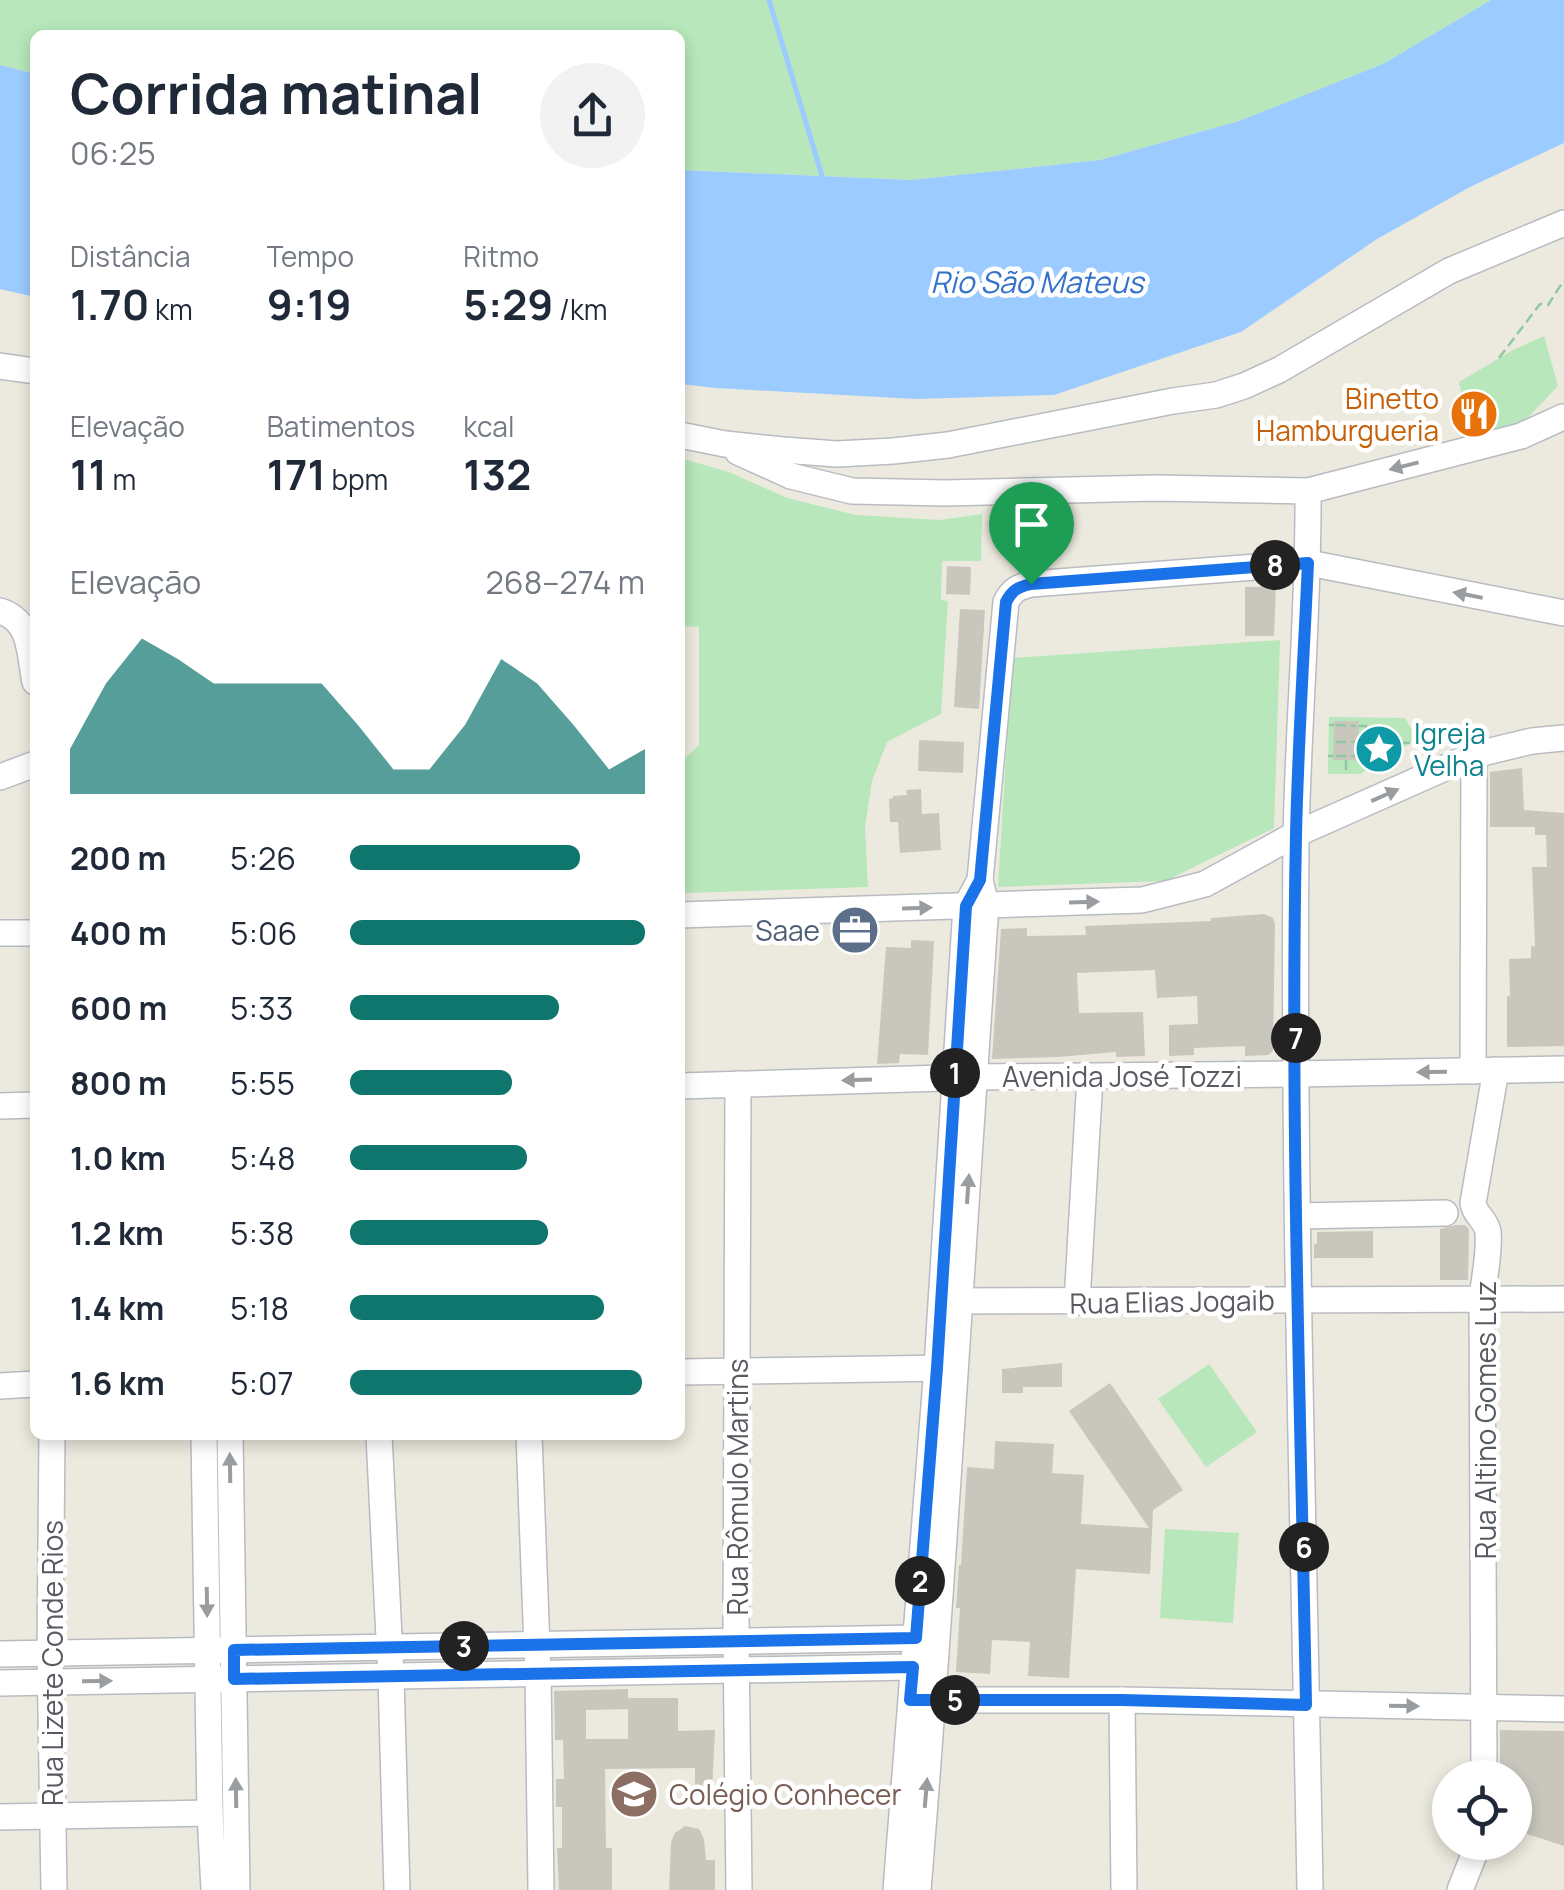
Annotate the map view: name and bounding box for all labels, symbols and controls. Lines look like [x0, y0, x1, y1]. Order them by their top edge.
text: Corrida matinal [70, 55, 482, 131]
button: share [540, 63, 645, 168]
text: 06:25 [70, 131, 156, 175]
text: Distância [70, 237, 191, 275]
text: Tempo [267, 237, 354, 275]
text: Ritmo [463, 237, 539, 275]
water label: Rio São Mateus [931, 261, 1146, 302]
text: 1.70 [70, 275, 150, 333]
text: 9:19 [267, 275, 352, 333]
text: 5:29 [463, 275, 553, 333]
text: km [150, 290, 193, 328]
text: /km [553, 290, 608, 328]
place label: Binetto Hamburgueria [1256, 379, 1439, 449]
restaurant icon: Binetto Hamburgueria [1448, 388, 1500, 440]
text: Elevação [70, 407, 185, 445]
text: Batimentos [267, 407, 415, 445]
text: kcal [463, 407, 514, 445]
text: 11 [70, 445, 107, 503]
text: 171 [267, 445, 326, 503]
text: 132 [463, 445, 531, 503]
one-way arrow [1388, 459, 1419, 475]
text: m [107, 460, 136, 498]
text: bpm [326, 460, 388, 498]
pin [989, 482, 1074, 585]
icon: arrive [1004, 497, 1059, 552]
pin: 8 [1250, 540, 1300, 590]
text: 8 [1266, 546, 1284, 584]
text: Elevação [70, 560, 201, 604]
text: 268–274 m [486, 560, 645, 604]
one-way arrow [1452, 587, 1483, 602]
place label: Igreja Velha [1414, 714, 1486, 784]
place icon: Igreja Velha [1353, 723, 1405, 775]
one-way arrow [1371, 786, 1400, 803]
text: 200 m [70, 836, 166, 880]
text: 5:26 [230, 836, 296, 880]
one-way arrow [1068, 894, 1100, 910]
one-way arrow [902, 899, 934, 915]
office icon: Saae [829, 904, 881, 956]
text: 400 m [70, 911, 167, 955]
text: 5:06 [230, 911, 297, 955]
place label: Saae [755, 911, 820, 949]
text: 600 m [70, 986, 167, 1030]
text: 5:33 [230, 986, 293, 1030]
pin: 7 [1271, 1013, 1321, 1063]
text: 7 [1289, 1019, 1303, 1057]
pin: 1 [930, 1048, 980, 1098]
text: 1 [949, 1054, 961, 1092]
street label: Avenida José Tozzi [1002, 1057, 1242, 1095]
text: 800 m [70, 1061, 167, 1105]
text: 5:55 [230, 1061, 295, 1105]
one-way arrow [1415, 1064, 1447, 1080]
one-way arrow [841, 1073, 872, 1089]
text: 1.0 km [70, 1136, 166, 1180]
text: 5:48 [230, 1136, 296, 1180]
one-way arrow [960, 1173, 976, 1205]
text: 1.2 km [70, 1211, 164, 1255]
text: 5:38 [230, 1211, 294, 1255]
street label: Rua Elias Jogaib [1069, 1280, 1275, 1322]
street label: Rua Altino Gomes Luz [1466, 1281, 1504, 1559]
text: 1.4 km [70, 1286, 164, 1330]
text: 5:18 [230, 1286, 289, 1330]
street label: Rua Rômulo Martins [718, 1359, 756, 1616]
text: 1.6 km [70, 1361, 165, 1405]
text: 5:07 [230, 1361, 294, 1405]
one-way arrow [222, 1451, 238, 1483]
street label: Rua Lizete Conde Rios [33, 1520, 71, 1806]
pin: 6 [1279, 1522, 1329, 1572]
text: 6 [1295, 1528, 1313, 1566]
pin: 2 [895, 1556, 945, 1606]
text: 2 [912, 1562, 928, 1600]
one-way arrow [199, 1587, 215, 1619]
pin: 3 [439, 1621, 489, 1671]
text: 3 [456, 1627, 472, 1665]
one-way arrow [82, 1673, 114, 1689]
pin: 5 [930, 1675, 980, 1725]
text: 5 [947, 1681, 963, 1719]
one-way arrow [1388, 1698, 1420, 1714]
map controls [1432, 1760, 1532, 1860]
button: locate [1432, 1760, 1532, 1860]
school or university icon: Colégio Conhecer [608, 1768, 660, 1820]
place label: Colégio Conhecer [669, 1775, 902, 1813]
one-way arrow [227, 1776, 243, 1808]
one-way arrow [918, 1776, 934, 1808]

